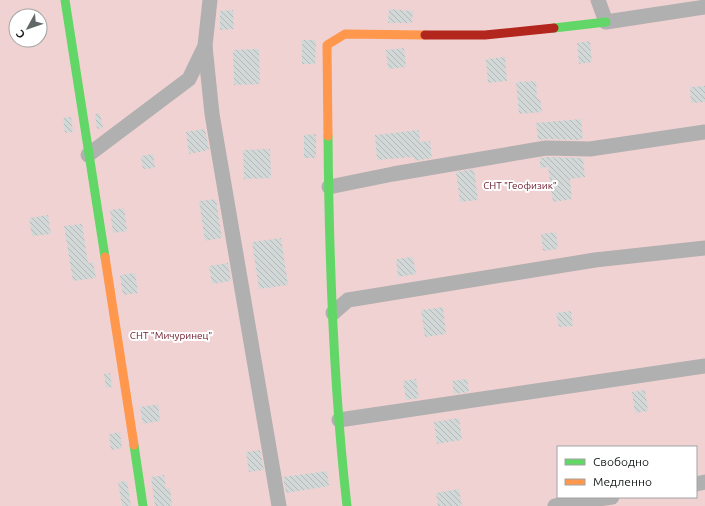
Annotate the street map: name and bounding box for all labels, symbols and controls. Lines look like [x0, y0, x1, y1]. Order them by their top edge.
north arrow [8, 8, 48, 48]
text: С [13, 28, 27, 41]
park label: СНТ "Геофизик" [483, 180, 557, 191]
park label: СНТ "Мичуринец" [130, 330, 212, 341]
legend [557, 446, 697, 498]
text: Свободно [593, 455, 649, 468]
text: Медленно [593, 475, 652, 488]

